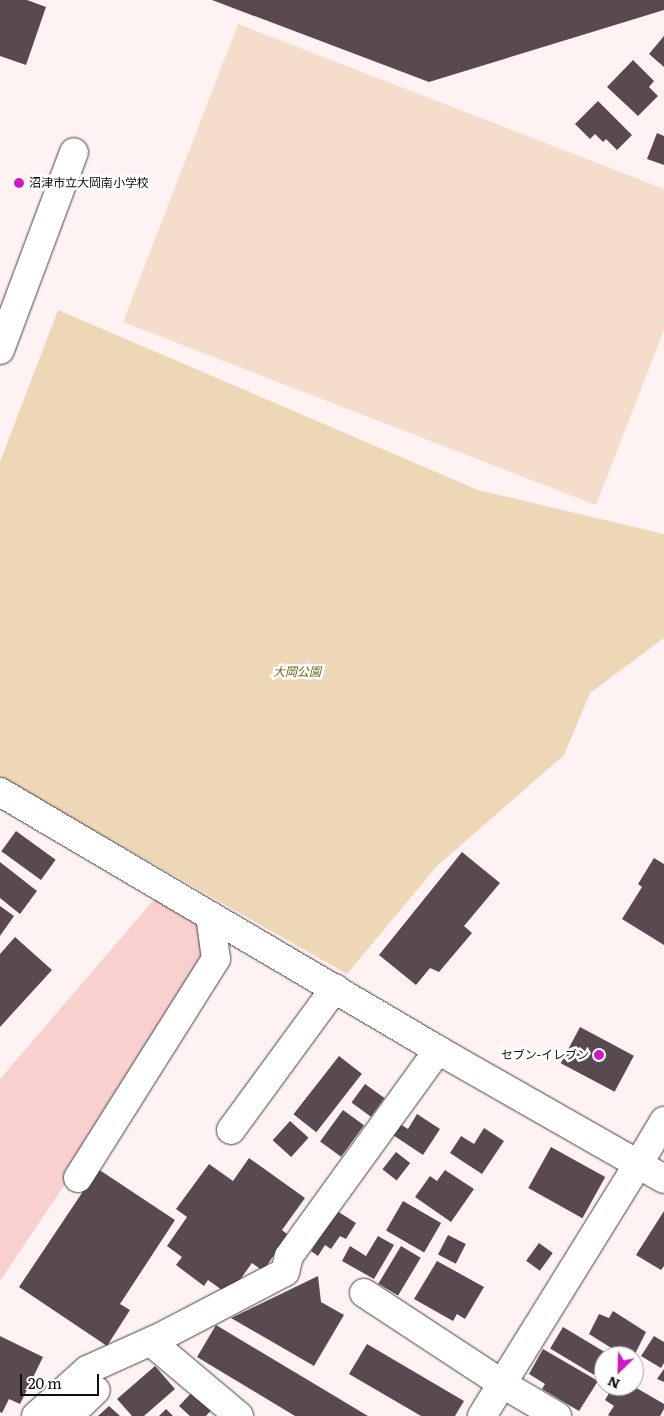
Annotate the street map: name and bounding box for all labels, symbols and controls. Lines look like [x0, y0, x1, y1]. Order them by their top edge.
place label: 沼津市立大岡南小学校 [29, 176, 149, 190]
marker: 沼津市立大岡南小学校 [13, 177, 25, 189]
park label: 大岡公園 [273, 665, 321, 679]
place label: セブン-イレブン [501, 1048, 589, 1062]
marker: セブン-イレブン [593, 1049, 605, 1061]
north arrow [594, 1346, 644, 1396]
scale bar [22, 1364, 101, 1396]
text: 20 m [28, 1371, 62, 1394]
text: N [604, 1372, 623, 1395]

